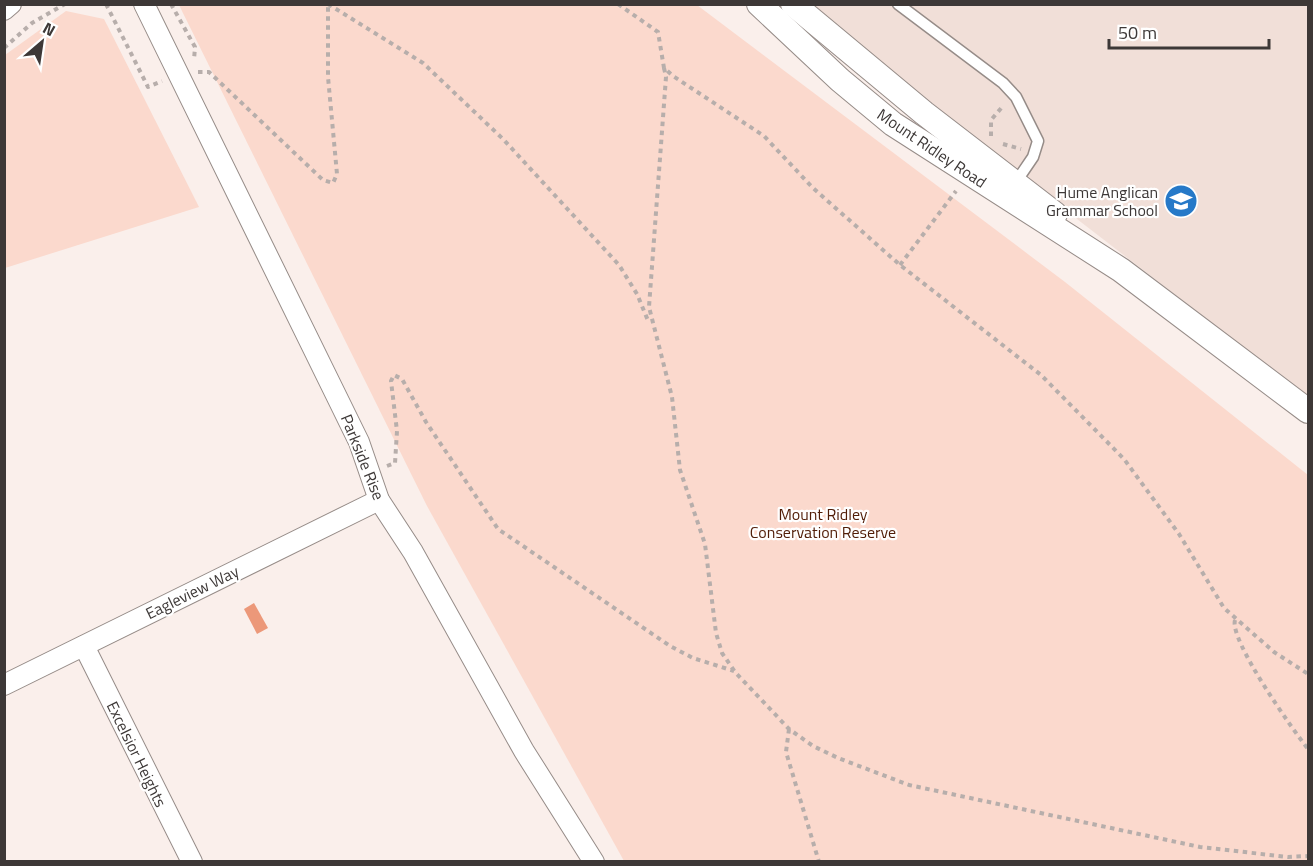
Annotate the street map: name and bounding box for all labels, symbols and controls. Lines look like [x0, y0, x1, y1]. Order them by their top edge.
north arrow [12, 12, 72, 72]
scale bar [1109, 12, 1270, 50]
text: N [39, 16, 60, 42]
text: 50 m [1118, 19, 1157, 46]
street label: Mount Ridley Road [873, 102, 991, 194]
place label: Hume Anglican Grammar School [1046, 180, 1158, 222]
school or university icon: Hume Anglican Grammar School [1163, 183, 1199, 219]
street label: Parkside Rise [335, 411, 391, 503]
park label: Mount Ridley Conservation Reserve [750, 502, 896, 544]
street label: Eagleview Way [141, 559, 243, 625]
street label: Excelsior Heights [101, 697, 173, 811]

